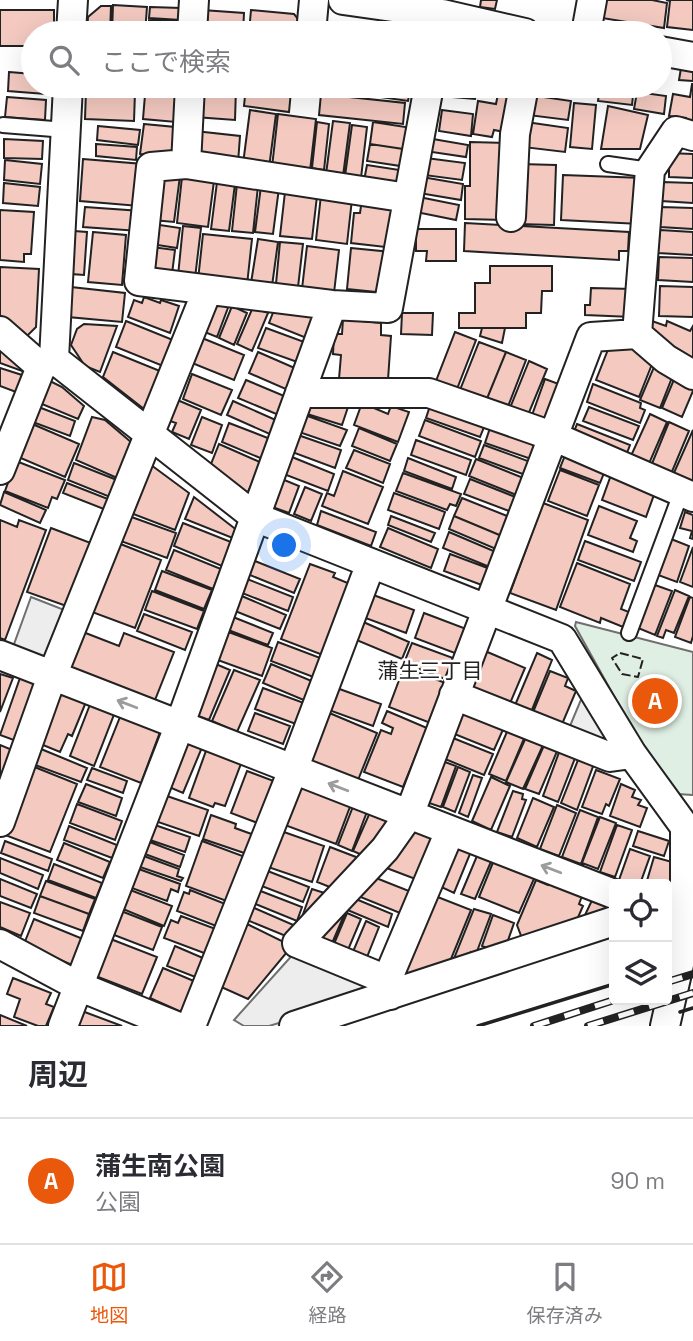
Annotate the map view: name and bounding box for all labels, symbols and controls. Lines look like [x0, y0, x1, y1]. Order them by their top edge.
search box [21, 21, 672, 98]
icon: search [45, 41, 83, 79]
text: ここで検索 [101, 45, 231, 79]
your location [267, 528, 301, 562]
district label: 蒲生三丁目 [378, 657, 483, 684]
pin: A [632, 675, 678, 727]
one-way arrow [116, 697, 138, 709]
one-way arrow [328, 780, 350, 793]
one-way arrow [540, 862, 562, 875]
map controls [609, 879, 672, 1005]
button: locate [609, 879, 672, 942]
button: layers [609, 942, 672, 1005]
text: 周辺 [28, 1055, 88, 1094]
text: 蒲生南公園 [95, 1149, 225, 1183]
text: A [44, 1166, 58, 1196]
text: 90 m [610, 1166, 665, 1196]
text: 公園 [95, 1187, 141, 1217]
tab: 地図 [90, 1258, 128, 1328]
tab: 経路 [308, 1258, 347, 1328]
tab: 保存済み [527, 1258, 603, 1328]

